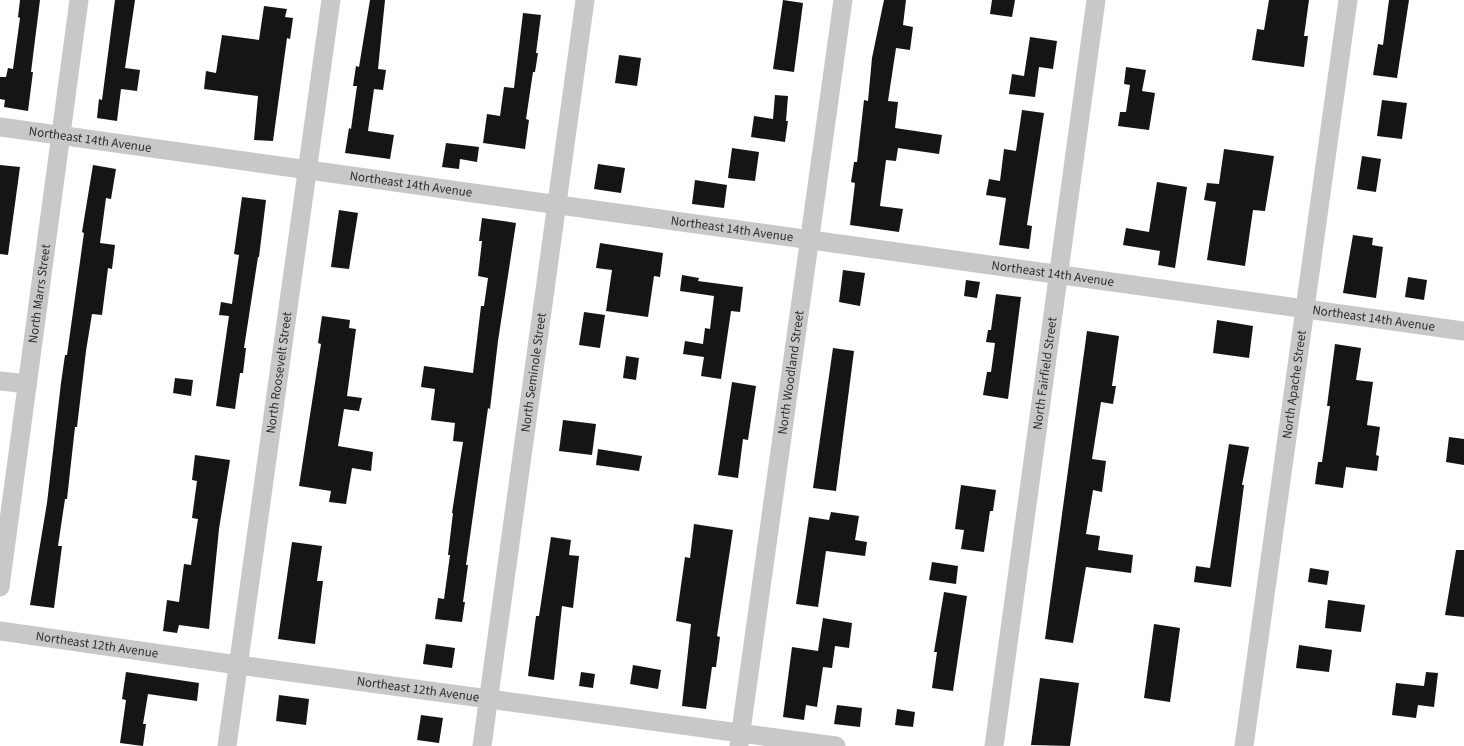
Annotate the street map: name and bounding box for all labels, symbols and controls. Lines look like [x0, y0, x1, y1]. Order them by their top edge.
street label: Northeast 14th Avenue [28, 122, 153, 157]
street label: Northeast 14th Avenue [349, 167, 474, 202]
street label: Northeast 14th Avenue [669, 212, 794, 246]
street label: North Marrs Street [24, 242, 55, 344]
street label: Northeast 14th Avenue [990, 256, 1115, 291]
street label: Northeast 14th Avenue [1311, 301, 1436, 336]
street label: North Woodland Street [773, 309, 809, 436]
street label: North Roosevelt Street [262, 310, 297, 435]
street label: North Seminole Street [516, 311, 551, 434]
street label: North Fairfield Street [1028, 315, 1062, 431]
street label: North Apache Street [1278, 328, 1311, 440]
street label: Northeast 12th Avenue [35, 627, 159, 663]
street label: Northeast 12th Avenue [355, 672, 480, 707]

